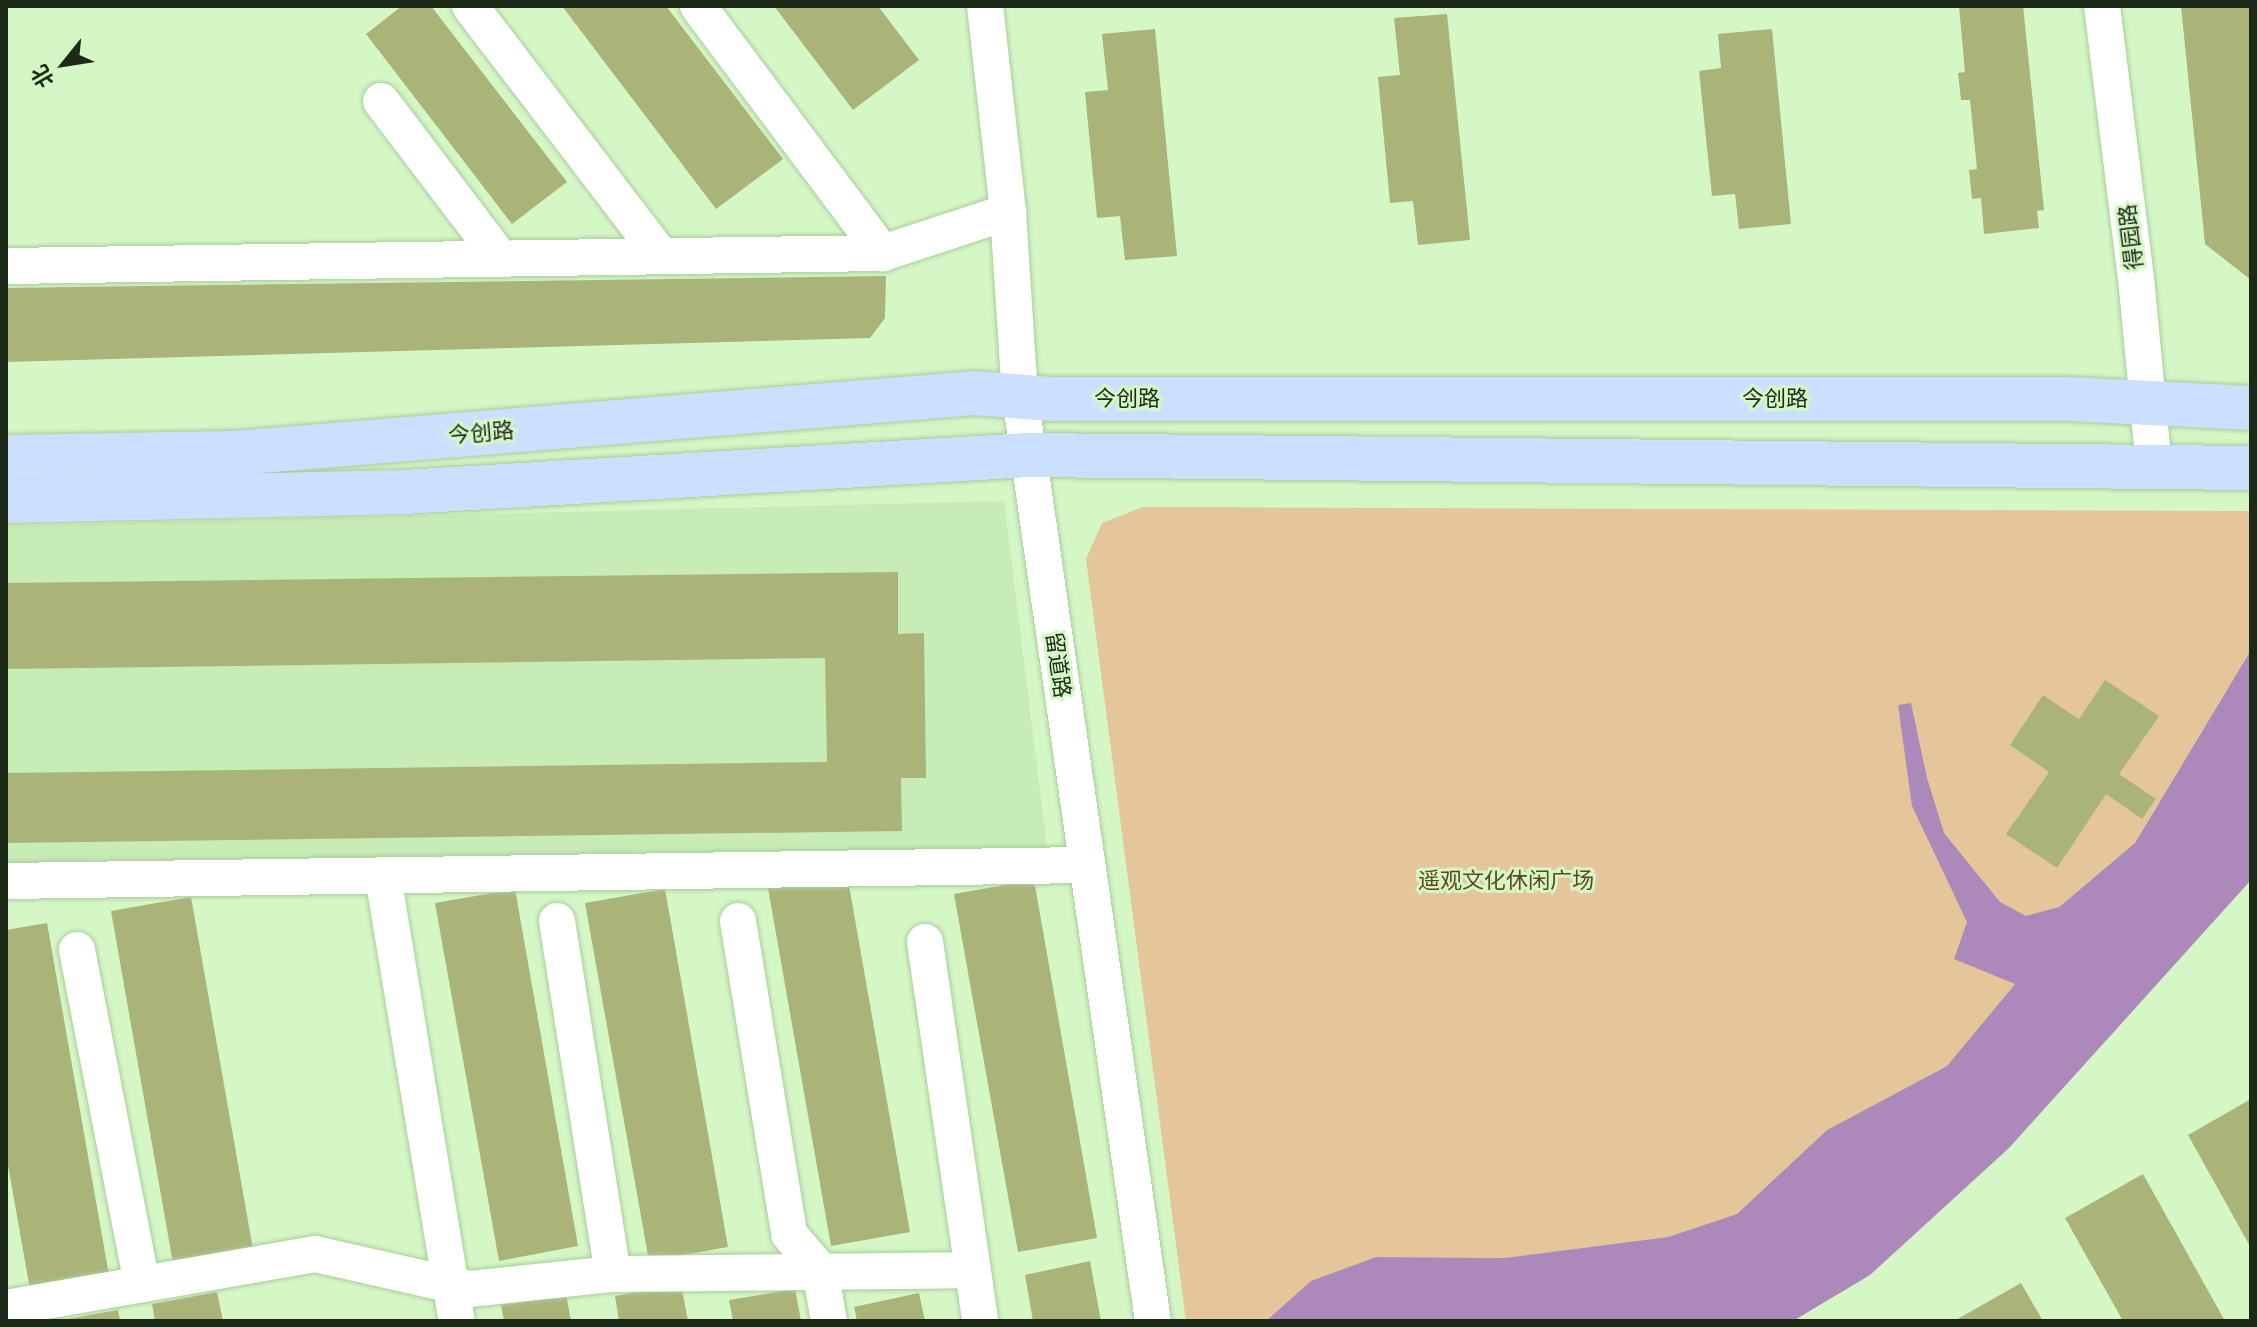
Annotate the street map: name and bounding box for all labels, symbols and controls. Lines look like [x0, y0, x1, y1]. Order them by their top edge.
north arrow [24, 24, 104, 104]
text: 北 [26, 60, 60, 93]
street label: 得园路 [2114, 203, 2148, 271]
street label: 今创路 [1094, 386, 1160, 412]
street label: 今创路 [1742, 386, 1808, 412]
street label: 今创路 [447, 417, 515, 449]
street label: 留道路 [1040, 630, 1076, 700]
park label: 遥观文化休闲广场 [1418, 868, 1594, 894]

